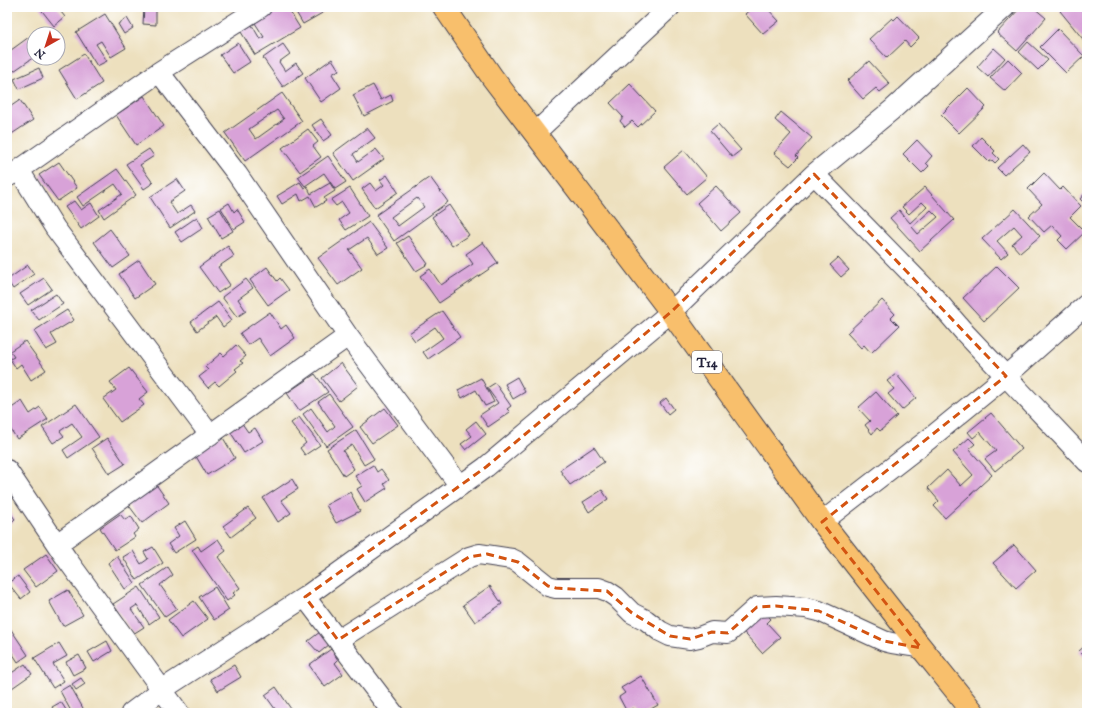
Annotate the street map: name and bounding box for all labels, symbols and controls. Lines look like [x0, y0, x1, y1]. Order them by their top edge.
north arrow [26, 26, 66, 66]
text: N [32, 44, 49, 62]
road number: T14 [692, 351, 722, 373]

